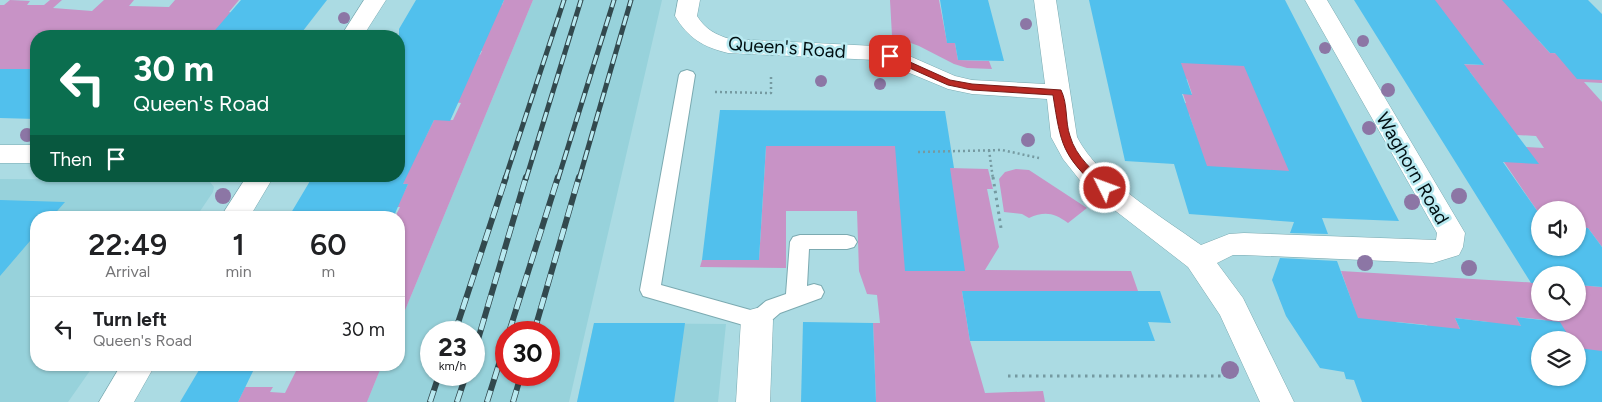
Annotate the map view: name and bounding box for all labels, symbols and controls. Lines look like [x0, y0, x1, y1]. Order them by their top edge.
street label: Queen's Road [727, 32, 847, 63]
pin [869, 35, 911, 77]
icon: arrive [876, 42, 904, 70]
text: 30 m [133, 48, 214, 90]
icon: left [50, 50, 115, 115]
text: Queen's Road [133, 90, 269, 117]
street label: Waghorn Road [1371, 108, 1454, 228]
icon: arrive [102, 145, 130, 173]
text: Then [50, 148, 92, 171]
position arrow [1078, 161, 1130, 213]
map controls [1531, 201, 1586, 386]
button: sound [1531, 201, 1586, 256]
text: 22:49 [88, 226, 167, 263]
text: 1 [232, 226, 245, 263]
text: 60 [310, 226, 347, 263]
text: Arrival [105, 262, 150, 281]
text: min [225, 262, 252, 281]
text: m [322, 262, 335, 281]
button: search [1531, 266, 1586, 321]
text: Turn left [93, 308, 167, 331]
icon: left [50, 315, 78, 343]
text: 30 m [342, 318, 385, 341]
speed limit sign: 30 [495, 321, 560, 386]
text: Queen's Road [93, 331, 192, 350]
button: layers [1531, 331, 1586, 386]
text: 23 [438, 332, 467, 362]
text: km/h [439, 359, 466, 373]

